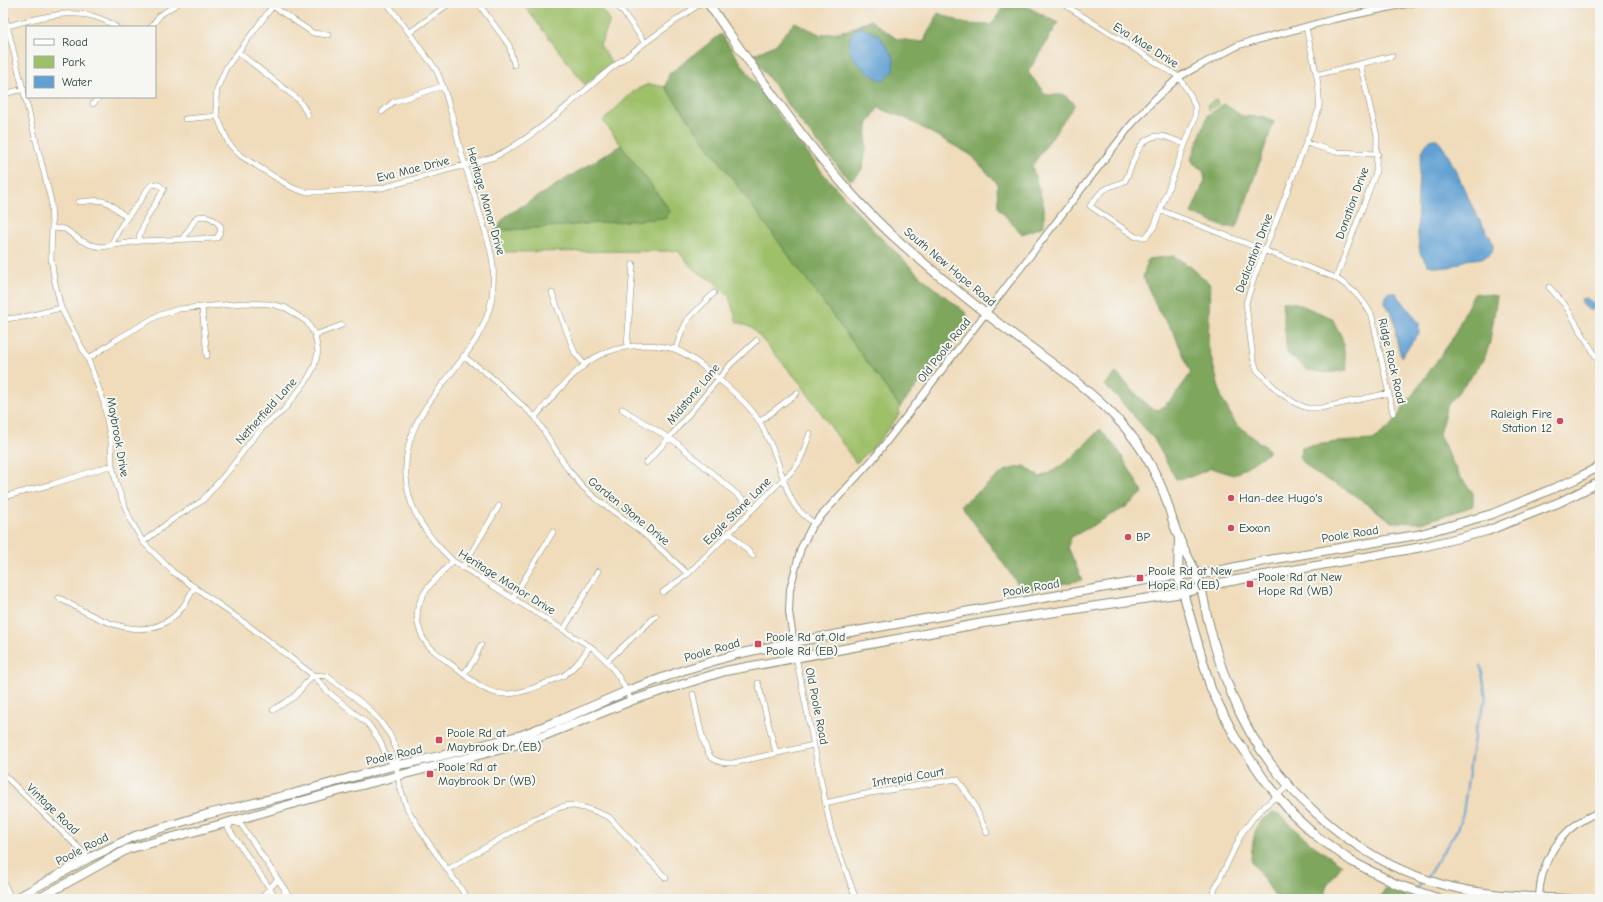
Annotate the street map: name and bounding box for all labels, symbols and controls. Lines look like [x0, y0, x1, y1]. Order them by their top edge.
street label: Eva Mae Drive [1111, 19, 1181, 71]
legend [26, 26, 156, 98]
text: Road [62, 35, 88, 49]
text: Park [62, 55, 85, 69]
text: Water [62, 75, 92, 89]
street label: Heritage Manor Drive [464, 145, 508, 257]
street label: Eva Mae Drive [375, 153, 451, 185]
street label: Donation Drive [1332, 165, 1372, 241]
street label: Dedication Drive [1232, 211, 1276, 295]
street label: South New Hope Road [901, 225, 999, 309]
street label: Old Poole Road [914, 315, 974, 385]
street label: Ridge Rock Road [1375, 317, 1409, 405]
street label: Midstone Lane [664, 361, 722, 427]
street label: Netherfield Lane [233, 375, 299, 447]
street label: Maybrook Drive [104, 396, 132, 478]
place label: Raleigh Fire Station 12 [1490, 407, 1552, 435]
marker: Raleigh Fire Station 12 [1555, 416, 1565, 426]
street label: Garden Stone Drive [585, 474, 673, 548]
street label: Eagle Stone Lane [700, 474, 774, 548]
place label: Han-dee Hugo's [1239, 491, 1323, 505]
marker: Han-dee Hugo's [1226, 493, 1236, 503]
place label: Exxon [1239, 521, 1270, 535]
marker: Exxon [1226, 523, 1236, 533]
street label: Poole Road [1321, 523, 1379, 545]
place label: BP [1136, 530, 1150, 544]
marker: BP [1123, 532, 1133, 542]
street label: Heritage Manor Drive [456, 546, 558, 618]
place label: Poole Rd at New Hope Rd (EB) [1148, 564, 1232, 592]
place label: Poole Rd at New Hope Rd (WB) [1258, 570, 1342, 598]
marker: Poole Rd at New Hope Rd (EB) [1135, 573, 1145, 583]
street label: Poole Road [1001, 576, 1061, 600]
marker: Poole Rd at New Hope Rd (WB) [1245, 579, 1255, 589]
place label: Poole Rd at Old Poole Rd (EB) [766, 630, 845, 658]
street label: Poole Road [682, 635, 742, 665]
marker: Poole Rd at Old Poole Rd (EB) [753, 639, 763, 649]
street label: Old Poole Road [803, 666, 831, 746]
place label: Poole Rd at Maybrook Dr (EB) [447, 726, 541, 754]
marker: Poole Rd at Maybrook Dr (EB) [434, 735, 444, 745]
street label: Poole Road [364, 742, 424, 768]
place label: Poole Rd at Maybrook Dr (WB) [438, 760, 536, 788]
street label: Intrepid Court [871, 764, 946, 790]
marker: Poole Rd at Maybrook Dr (WB) [425, 769, 435, 779]
street label: Vintage Road [24, 781, 82, 837]
street label: Poole Road [53, 830, 111, 868]

